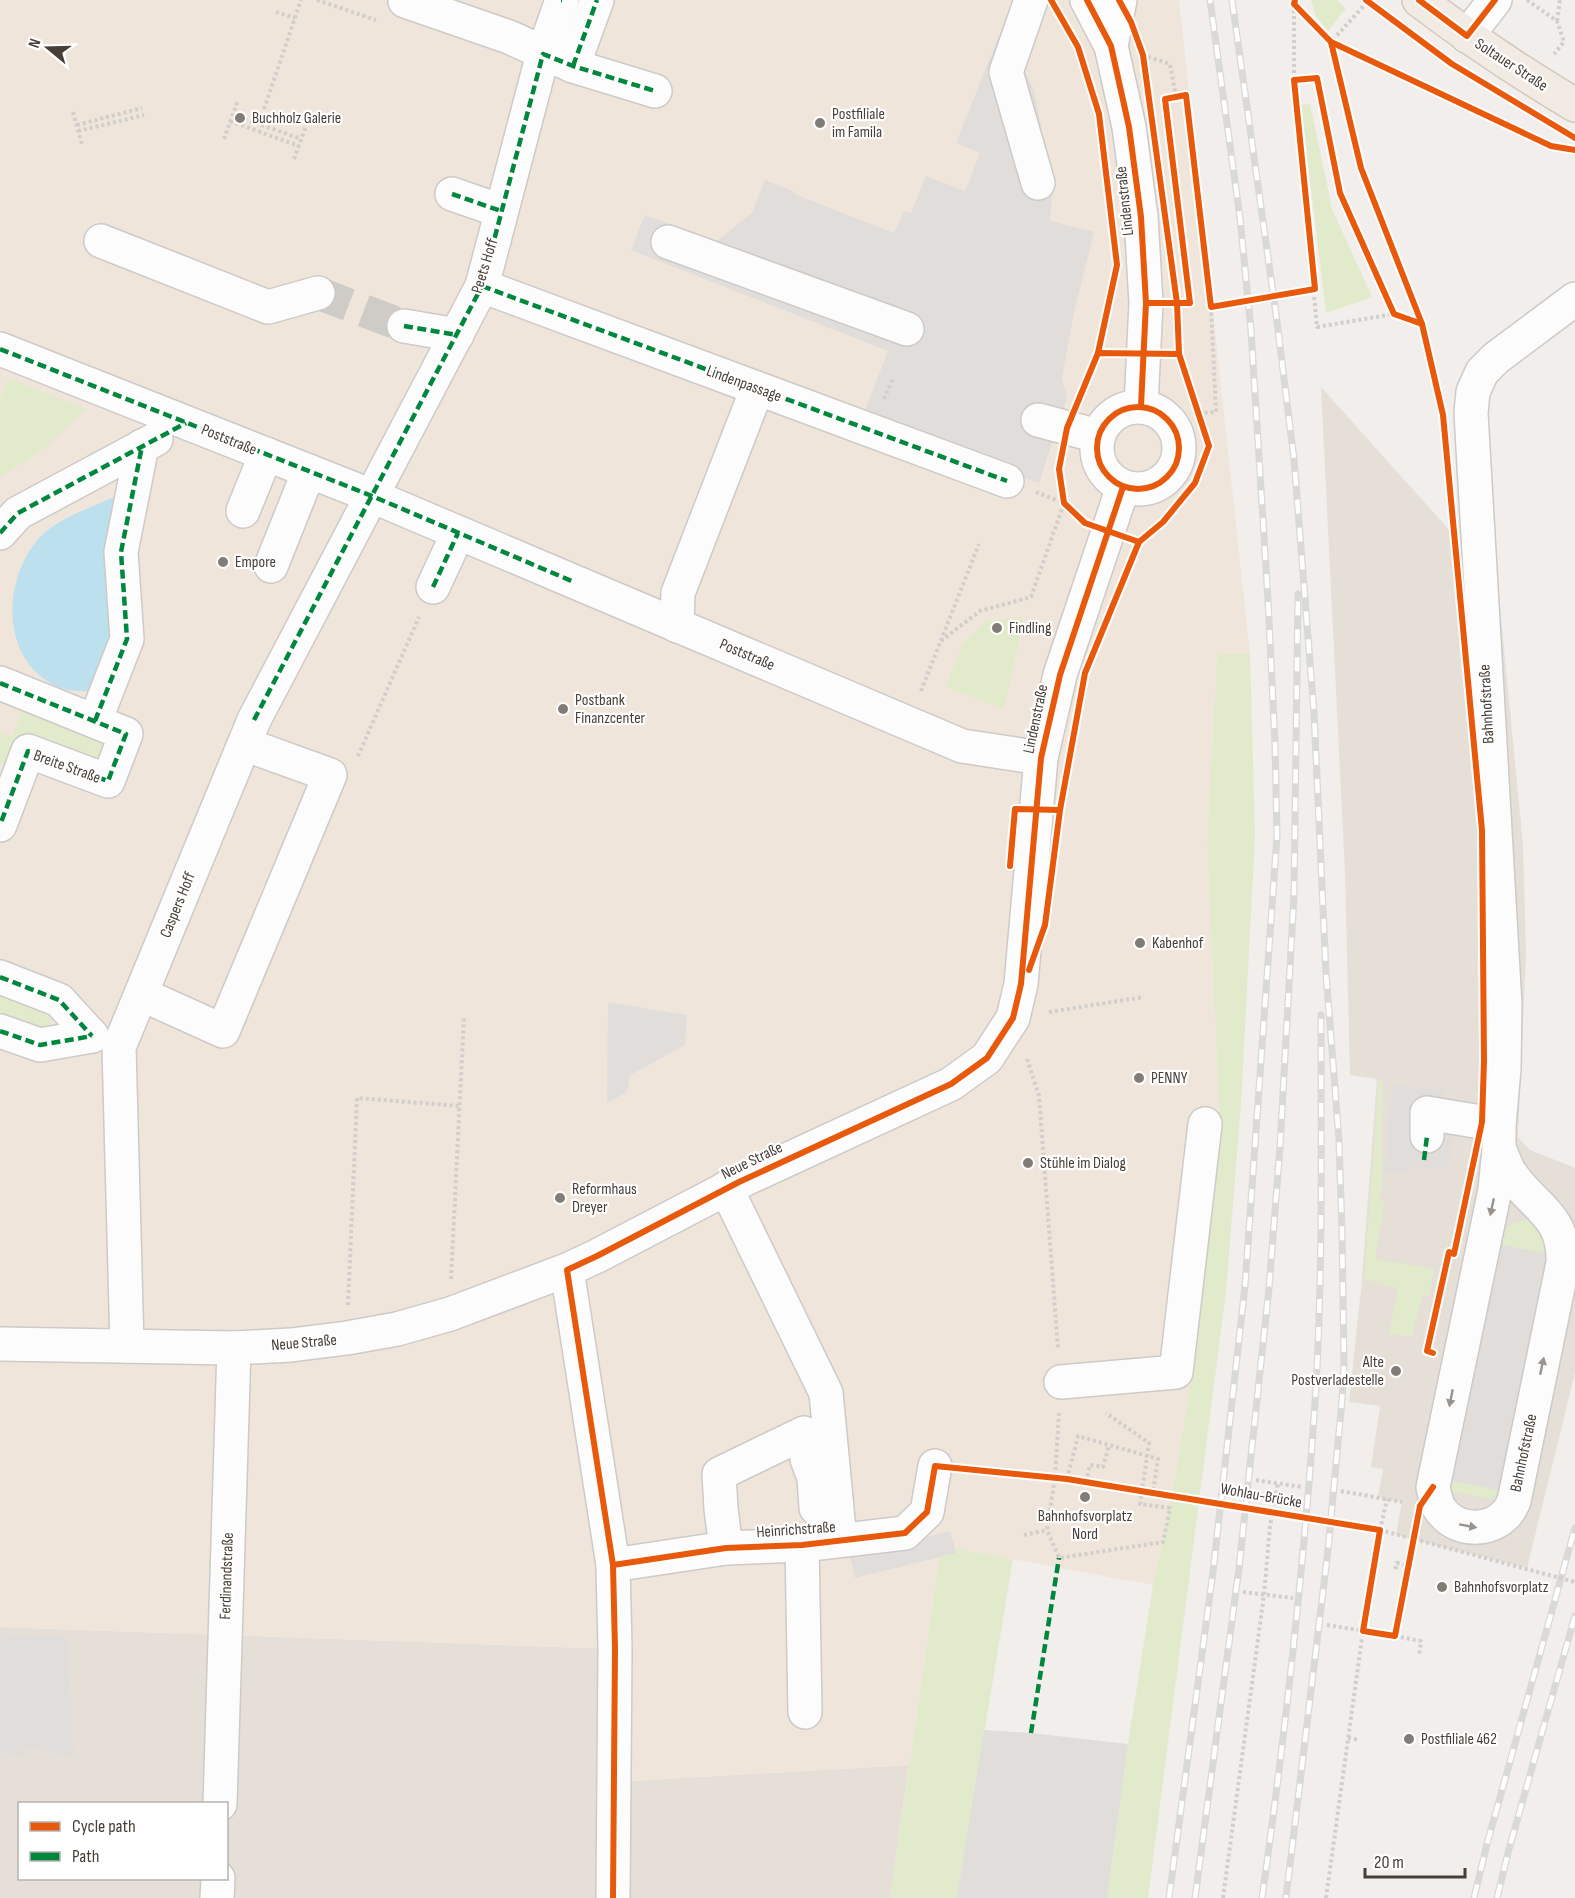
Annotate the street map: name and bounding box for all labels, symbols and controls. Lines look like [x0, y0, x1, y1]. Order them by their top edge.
north arrow [18, 18, 78, 78]
street label: Soltauer Straße [1471, 34, 1551, 96]
text: N [25, 36, 46, 51]
place label: Postfiliale im Famila [832, 105, 885, 142]
place label: Buchholz Galerie [252, 109, 341, 128]
marker: Buchholz Galerie [233, 111, 247, 125]
marker: Postfiliale im Famila [813, 116, 827, 130]
street label: Lindenstraße [1112, 165, 1138, 237]
street label: Peets Hoff [468, 235, 503, 296]
street label: Lindenpassage [704, 362, 784, 406]
street label: Poststraße [198, 420, 260, 460]
place label: Empore [235, 553, 276, 572]
marker: Empore [216, 555, 230, 569]
place label: Findling [1009, 619, 1051, 638]
marker: Findling [990, 621, 1004, 635]
street label: Poststraße [717, 635, 777, 675]
street label: Bahnhofstraße [1475, 664, 1499, 744]
street label: Lindenstraße [1019, 683, 1053, 755]
place label: Postbank Finanzcenter [575, 691, 646, 728]
marker: Postbank Finanzcenter [556, 702, 570, 716]
street label: Breite Straße [31, 746, 103, 788]
street label: Caspers Hoff [156, 869, 200, 941]
place label: Kabenhof [1152, 934, 1204, 953]
marker: Kabenhof [1133, 936, 1147, 950]
place label: PENNY [1151, 1069, 1188, 1088]
marker: PENNY [1132, 1071, 1146, 1085]
street label: Neue Straße [718, 1138, 786, 1184]
place label: Stühle im Dialog [1040, 1154, 1126, 1173]
marker: Stühle im Dialog [1021, 1156, 1035, 1170]
place label: Reformhaus Dreyer [572, 1180, 637, 1217]
marker: Reformhaus Dreyer [553, 1191, 567, 1205]
one-way arrow [1486, 1198, 1496, 1216]
street label: Neue Straße [270, 1331, 338, 1355]
place label: Alte Postverladestelle [1291, 1353, 1384, 1390]
one-way arrow [1538, 1356, 1547, 1375]
marker: Alte Postverladestelle [1389, 1364, 1403, 1378]
one-way arrow [1446, 1388, 1455, 1407]
street label: Bahnhofstraße [1506, 1412, 1542, 1494]
street label: Wohlau-Brücke [1219, 1479, 1303, 1513]
marker: Bahnhofsvorplatz Nord [1078, 1490, 1092, 1504]
place label: Bahnhofsvorplatz Nord [1038, 1507, 1133, 1544]
street label: Heinrichstraße [756, 1518, 836, 1542]
one-way arrow [1459, 1522, 1478, 1531]
street label: Ferdinandstraße [216, 1532, 238, 1620]
place label: Bahnhofsvorplatz [1454, 1578, 1549, 1597]
marker: Bahnhofsvorplatz [1435, 1580, 1449, 1594]
place label: Postfiliale 462 [1421, 1730, 1497, 1749]
marker: Postfiliale 462 [1402, 1732, 1416, 1746]
legend [18, 1802, 228, 1880]
text: Cycle path [72, 1816, 136, 1837]
scale bar [1365, 1841, 1466, 1879]
text: Path [72, 1846, 100, 1867]
text: 20 m [1374, 1852, 1404, 1873]

